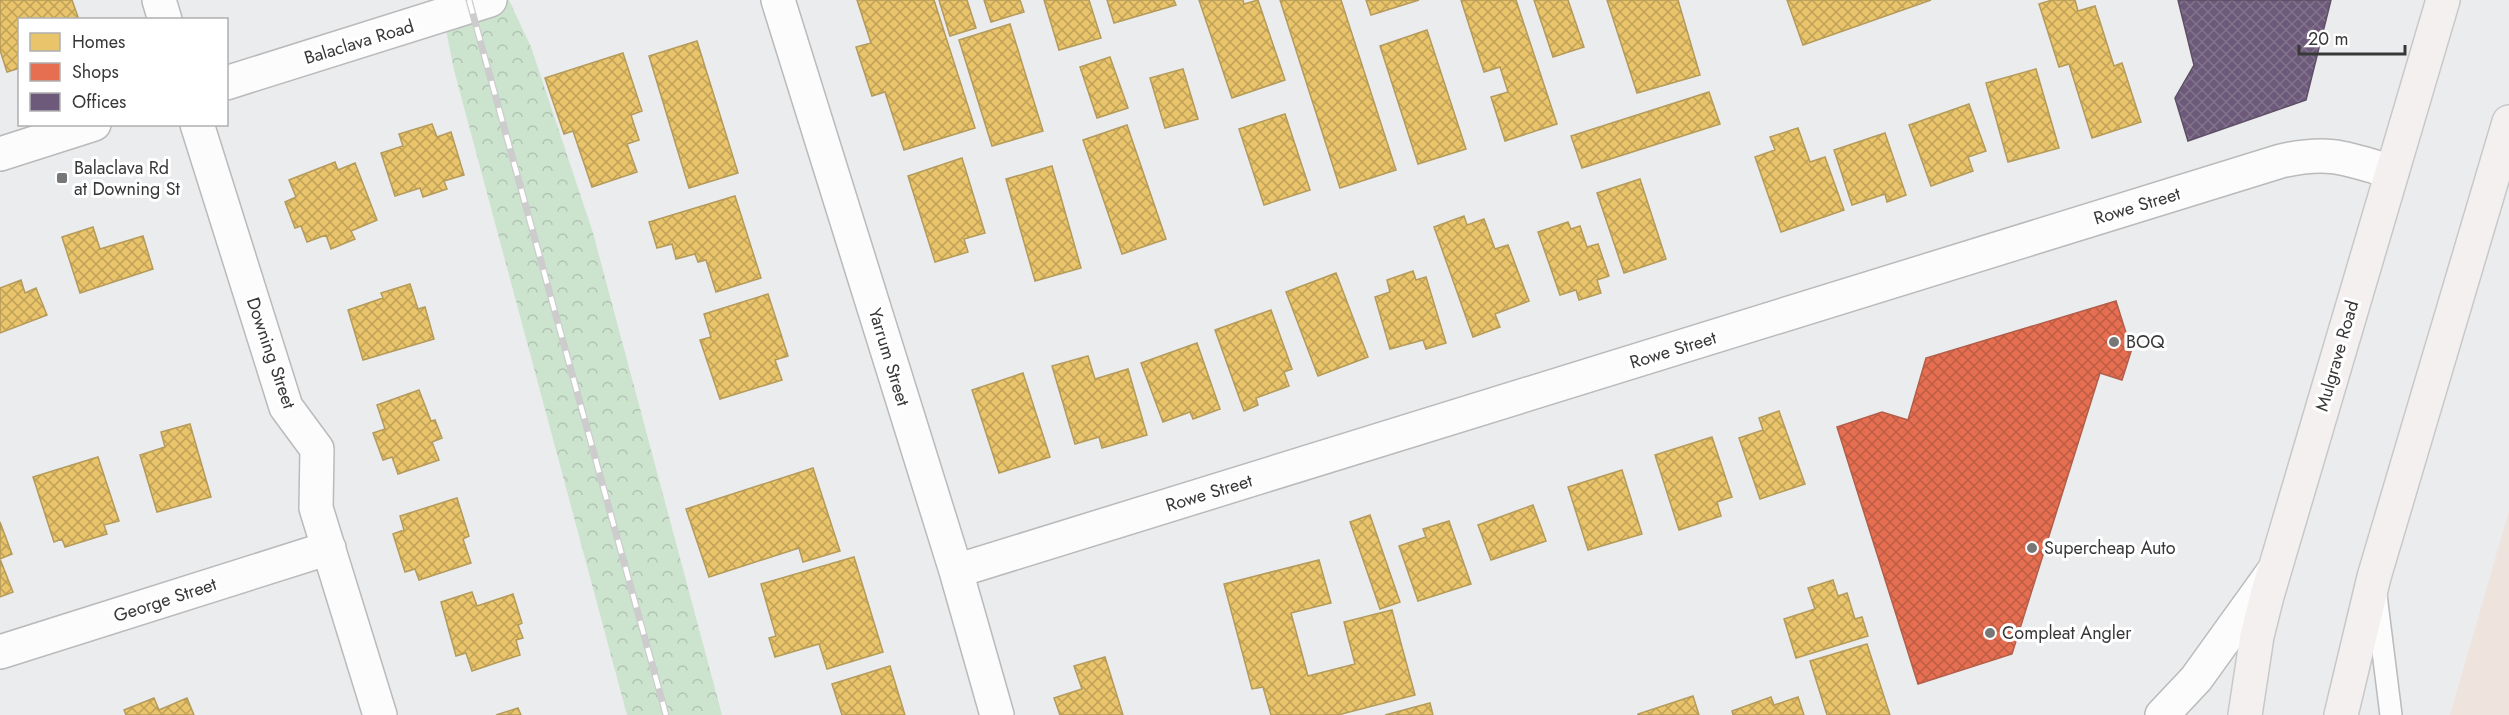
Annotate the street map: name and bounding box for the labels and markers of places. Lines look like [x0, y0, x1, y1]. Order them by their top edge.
place label: Balaclava Rd at Downing St [74, 155, 181, 202]
marker: Balaclava Rd at Downing St [55, 171, 69, 185]
place label: BOQ [2126, 329, 2165, 355]
marker: BOQ [2107, 335, 2121, 349]
place label: Supercheap Auto [2044, 535, 2176, 561]
marker: Supercheap Auto [2025, 541, 2039, 555]
place label: Compleat Angler [2002, 620, 2132, 646]
marker: Compleat Angler [1983, 626, 1997, 640]

